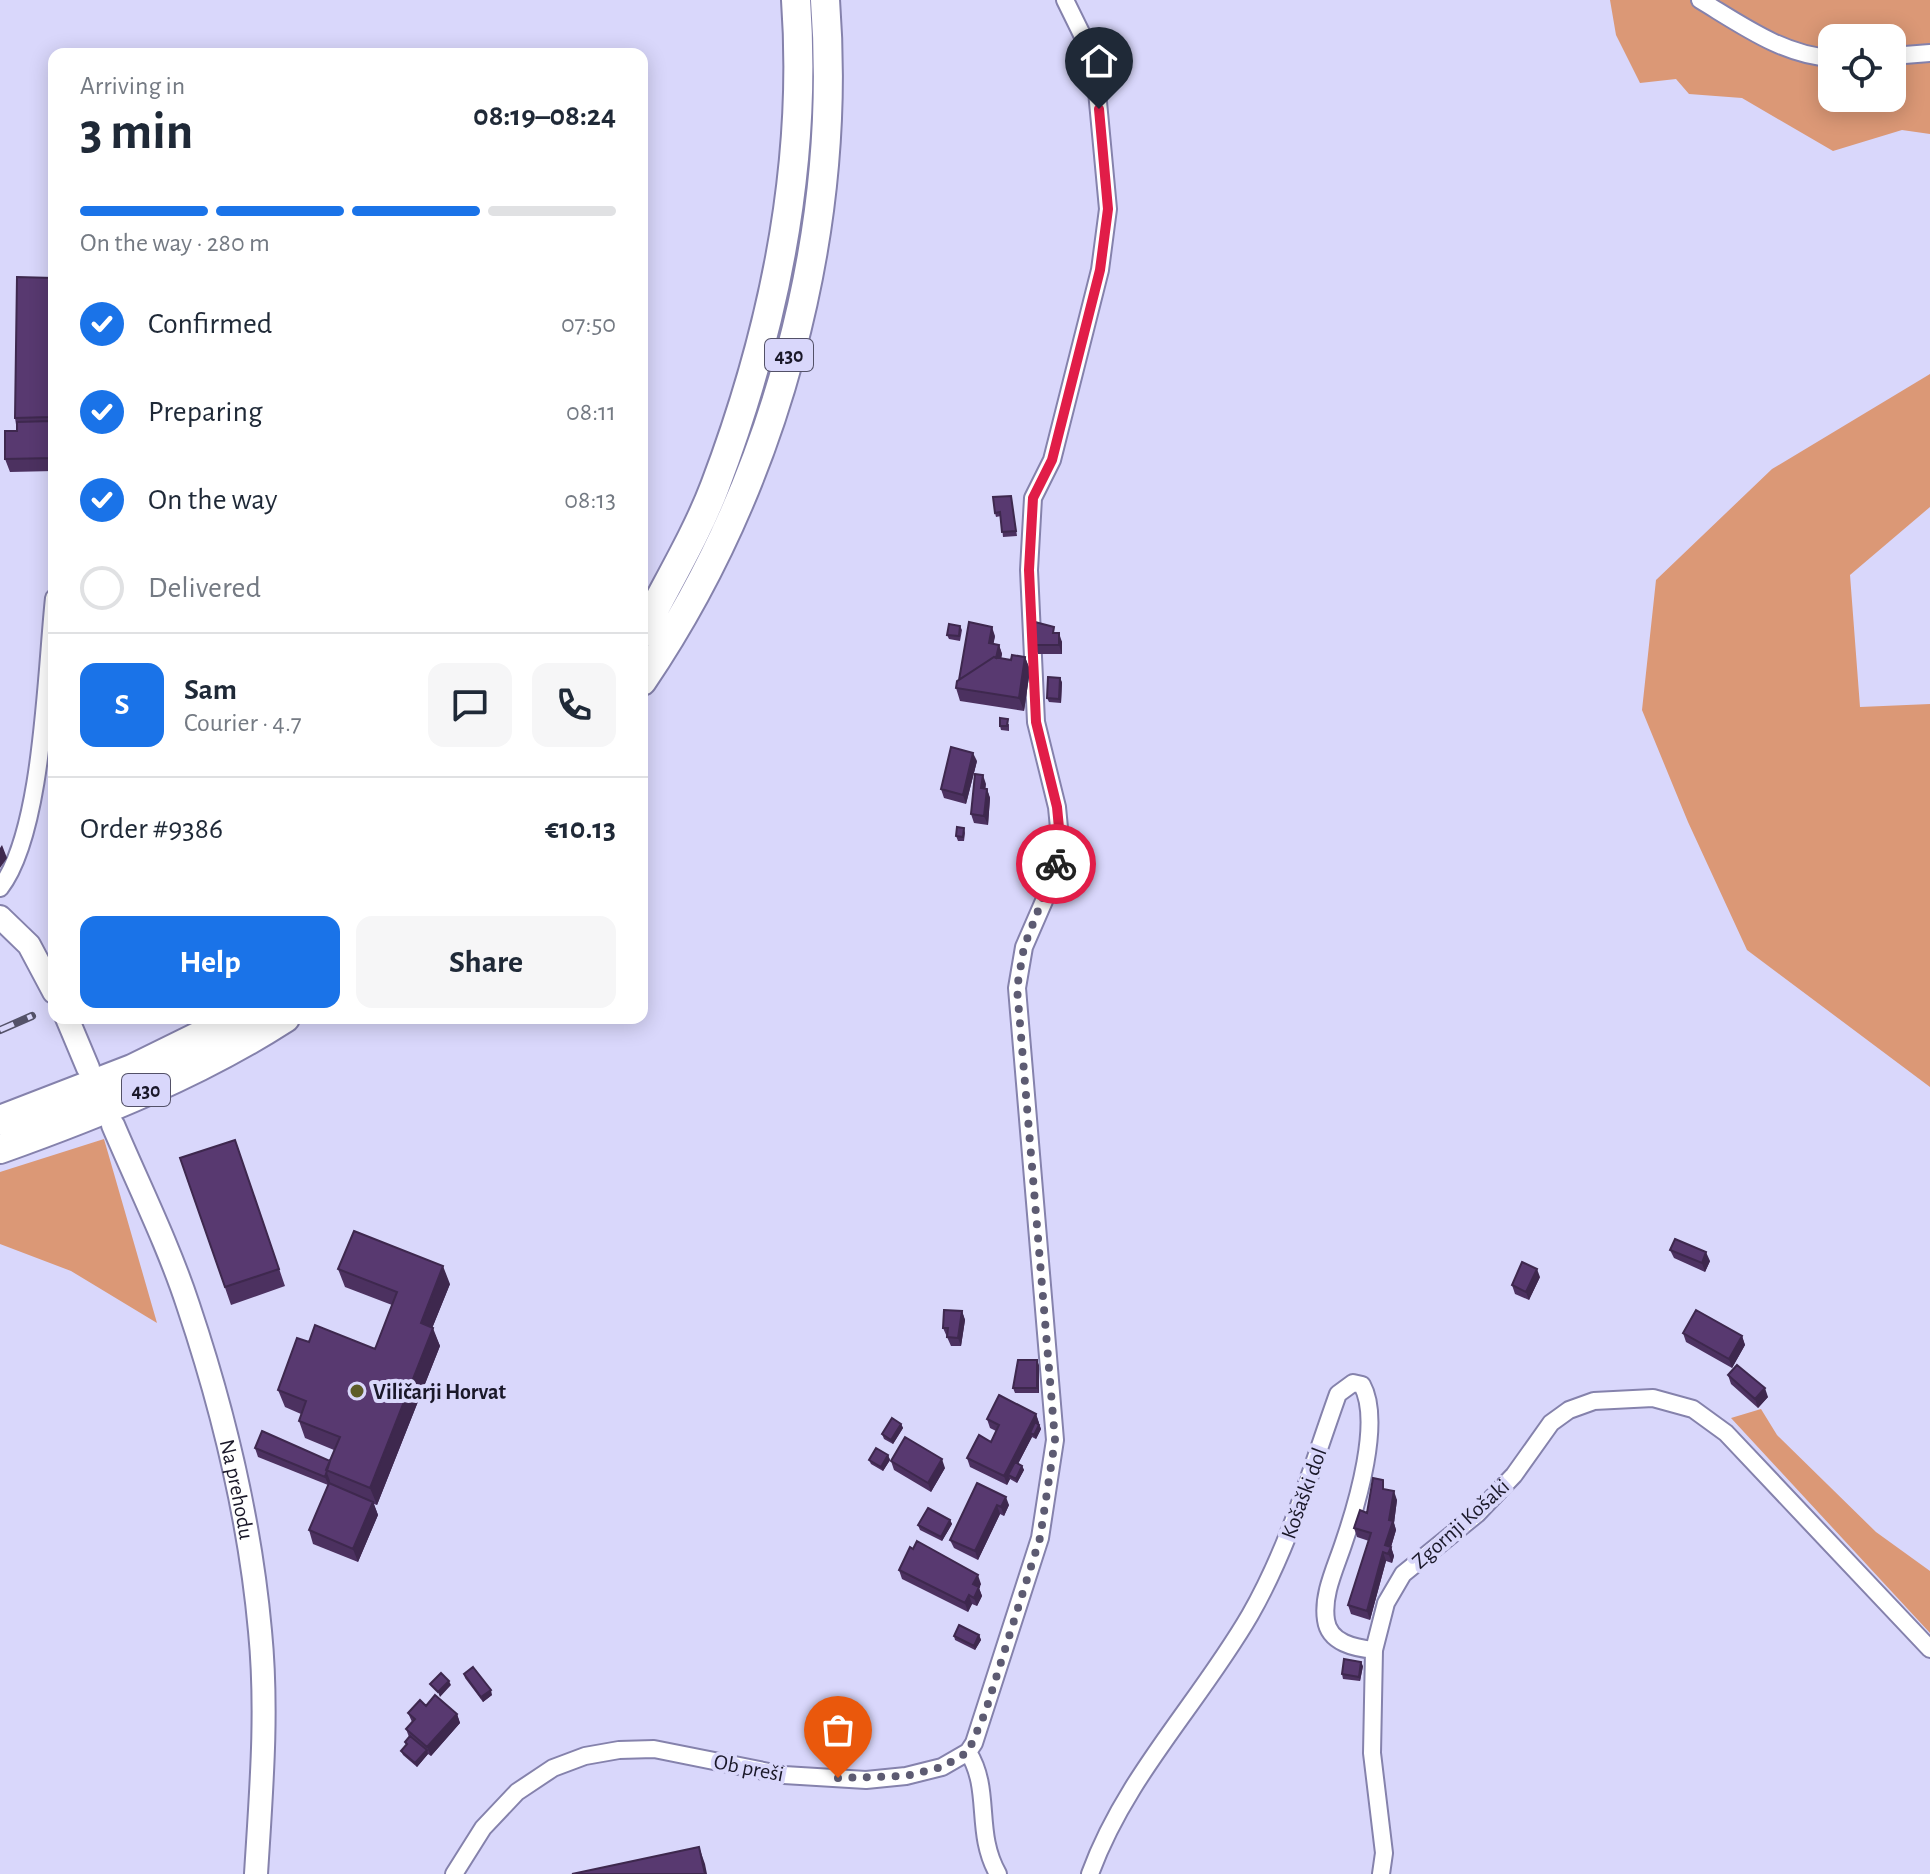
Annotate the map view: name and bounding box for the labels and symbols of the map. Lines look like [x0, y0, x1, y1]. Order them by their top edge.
pin [1065, 27, 1133, 109]
road number: 430 [765, 339, 813, 371]
courier [1016, 824, 1096, 904]
road number: 430 [122, 1074, 170, 1106]
place label: Viličarji Horvat [373, 1381, 507, 1404]
marker: Viličarji Horvat [348, 1382, 366, 1400]
street label: Na prehodu [216, 1437, 258, 1541]
street label: Košaški dol [1277, 1445, 1331, 1542]
street label: Zgornji Košaki [1408, 1475, 1513, 1573]
pin [804, 1696, 872, 1778]
street label: Ob preši [712, 1750, 786, 1786]

